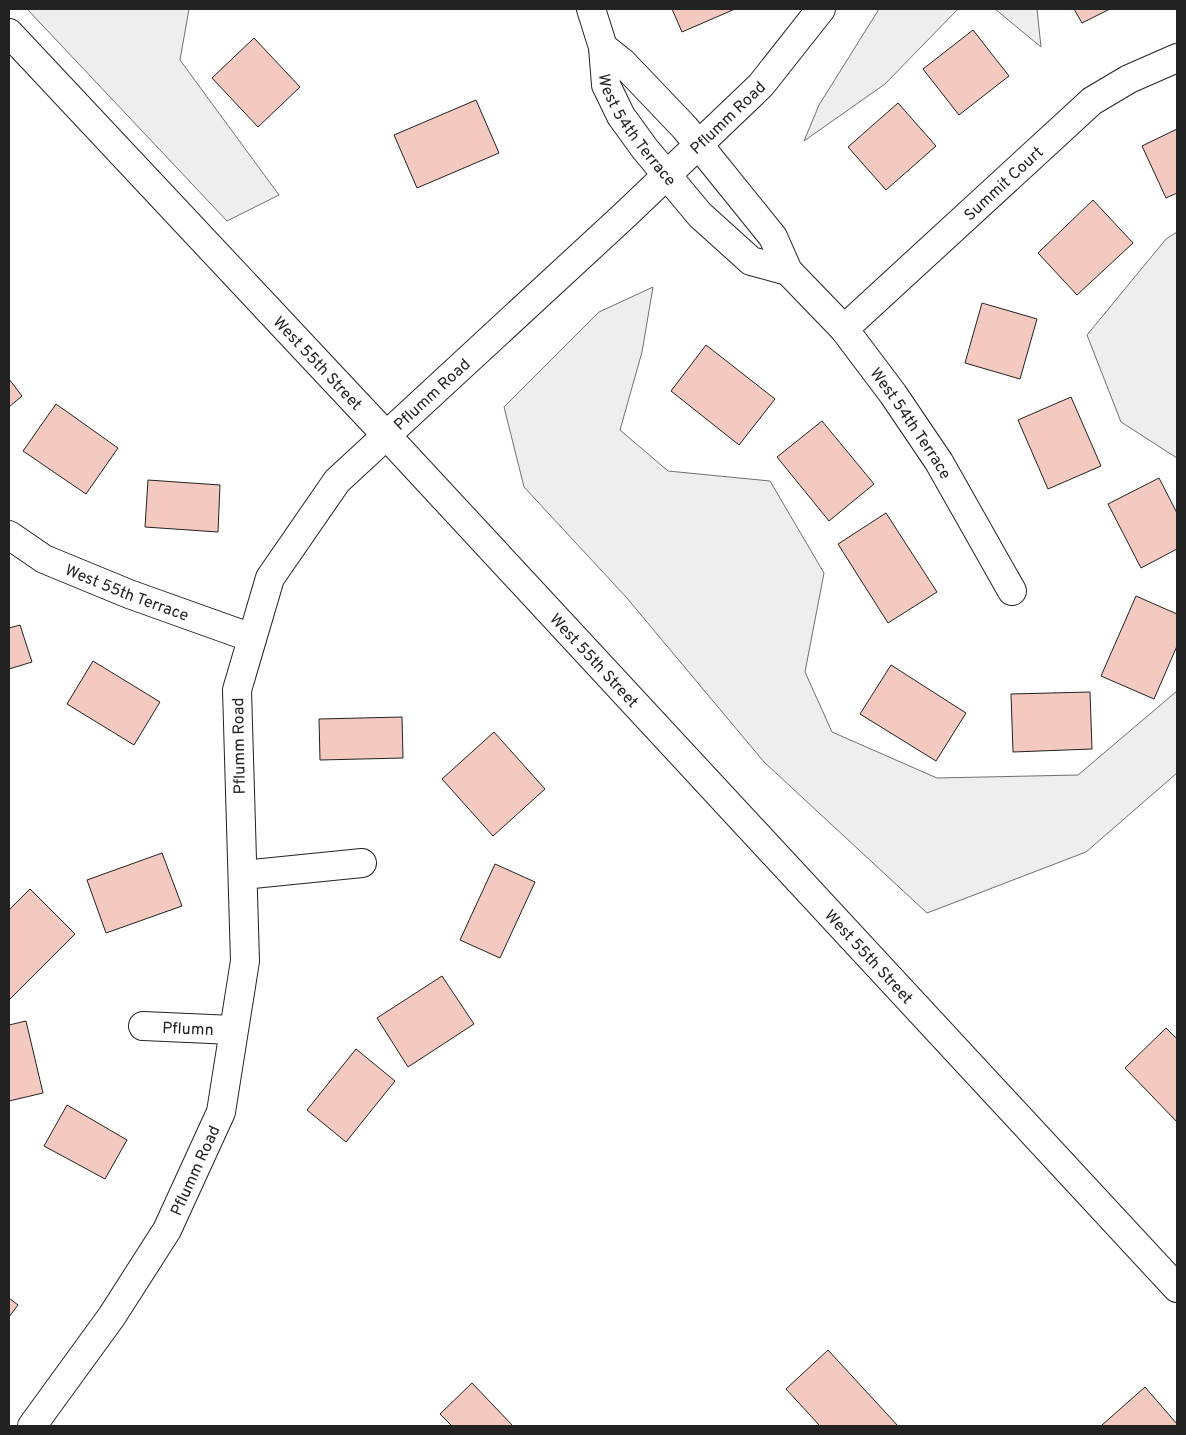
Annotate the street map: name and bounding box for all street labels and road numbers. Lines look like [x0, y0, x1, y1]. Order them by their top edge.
street label: West 54th Terrace [593, 73, 679, 191]
street label: Pflumm Road [687, 78, 771, 159]
street label: Summit Court [960, 143, 1048, 226]
street label: West 55th Street [268, 313, 366, 415]
street label: Pflumm Road [390, 355, 475, 436]
street label: West 54th Terrace [865, 364, 955, 483]
street label: West 55th Terrace [62, 561, 191, 627]
street label: West 55th Street [545, 610, 642, 713]
street label: Pflumm Road [229, 697, 251, 795]
street label: West 55th Street [819, 906, 916, 1009]
street label: Pflumn [162, 1019, 214, 1041]
street label: Pflumm Road [167, 1123, 226, 1219]

